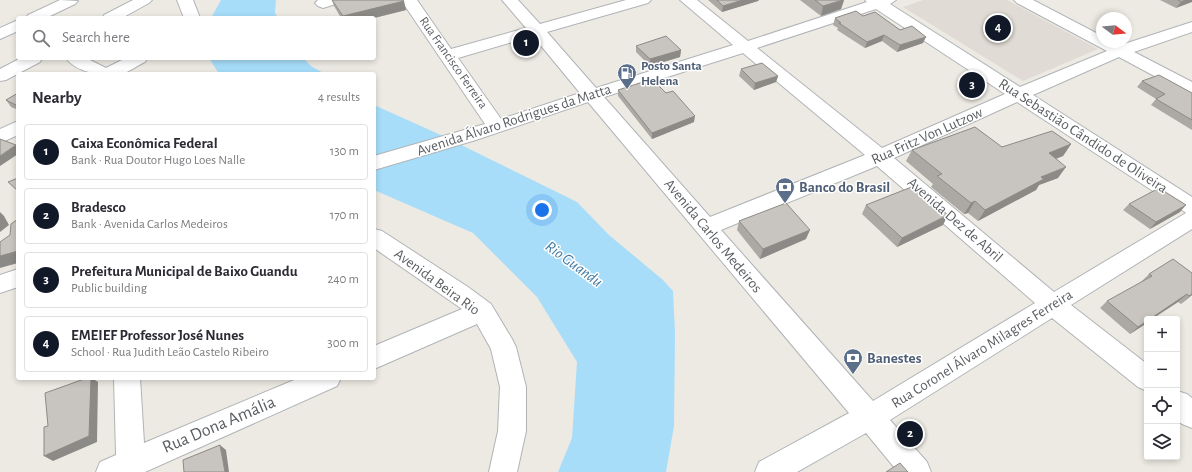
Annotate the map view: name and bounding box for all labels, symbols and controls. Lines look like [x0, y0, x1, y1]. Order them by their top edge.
north arrow [1096, 12, 1132, 48]
pin: 4 [985, 13, 1011, 43]
street label: Rua Francisco Ferreira [416, 15, 490, 111]
search box [16, 16, 376, 60]
icon: search [30, 27, 52, 49]
pin: 1 [513, 28, 539, 58]
text: Search here [62, 30, 130, 45]
place label: Posto Santa Helena [641, 60, 702, 88]
fuel station icon: Posto Santa Helena [616, 62, 638, 90]
pin: 3 [959, 70, 985, 100]
street label: Rua Sebastião Cândido de Oliveira [996, 76, 1170, 196]
street label: Avenida Álvaro Rodrigues da Matta [414, 80, 613, 159]
text: Nearby [32, 89, 82, 106]
text: 4 results [318, 91, 360, 104]
street label: Rua Fritz Von Lutzow [869, 105, 985, 167]
text: Caixa Econômica Federal [71, 136, 218, 151]
text: 1 [44, 145, 48, 158]
text: 130 m [330, 145, 359, 158]
text: Bank · Rua Doutor Hugo Loes Nalle [71, 154, 245, 167]
street label: Avenida Dez de Abril [904, 175, 1006, 265]
street label: Avenida Carlos Medeiros [661, 176, 765, 296]
bank icon: Banco do Brasil [774, 176, 796, 204]
place label: Banco do Brasil [799, 180, 890, 195]
text: Bradesco [71, 200, 126, 215]
your location [532, 200, 552, 220]
text: 2 [43, 209, 49, 222]
text: 170 m [330, 209, 359, 222]
text: Bank · Avenida Carlos Medeiros [71, 218, 228, 231]
water label: Rio Guandu [542, 238, 606, 290]
street label: Avenida Beira Rio [391, 246, 483, 318]
text: Prefeitura Municipal de Baixo Guandu [71, 264, 298, 279]
text: 3 [43, 273, 49, 286]
text: 240 m [327, 273, 359, 286]
text: Public building [71, 282, 147, 295]
street label: Rua Coronel Álvaro Milagres Ferreira [888, 285, 1075, 411]
map controls [1144, 316, 1180, 460]
button: + [1144, 316, 1180, 352]
text: EMEIEF Professor José Nunes [71, 328, 244, 343]
text: 4 [43, 337, 49, 350]
text: 300 m [327, 337, 359, 350]
text: School · Rua Judith Leão Castelo Ribeiro [71, 346, 269, 359]
bank icon: Banestes [842, 347, 864, 375]
place label: Banestes [867, 351, 922, 366]
button: − [1144, 352, 1180, 388]
button: locate [1144, 388, 1180, 424]
street label: Rua Dona Amália [160, 393, 278, 457]
pin: 2 [897, 419, 923, 449]
button: layers [1144, 424, 1180, 460]

